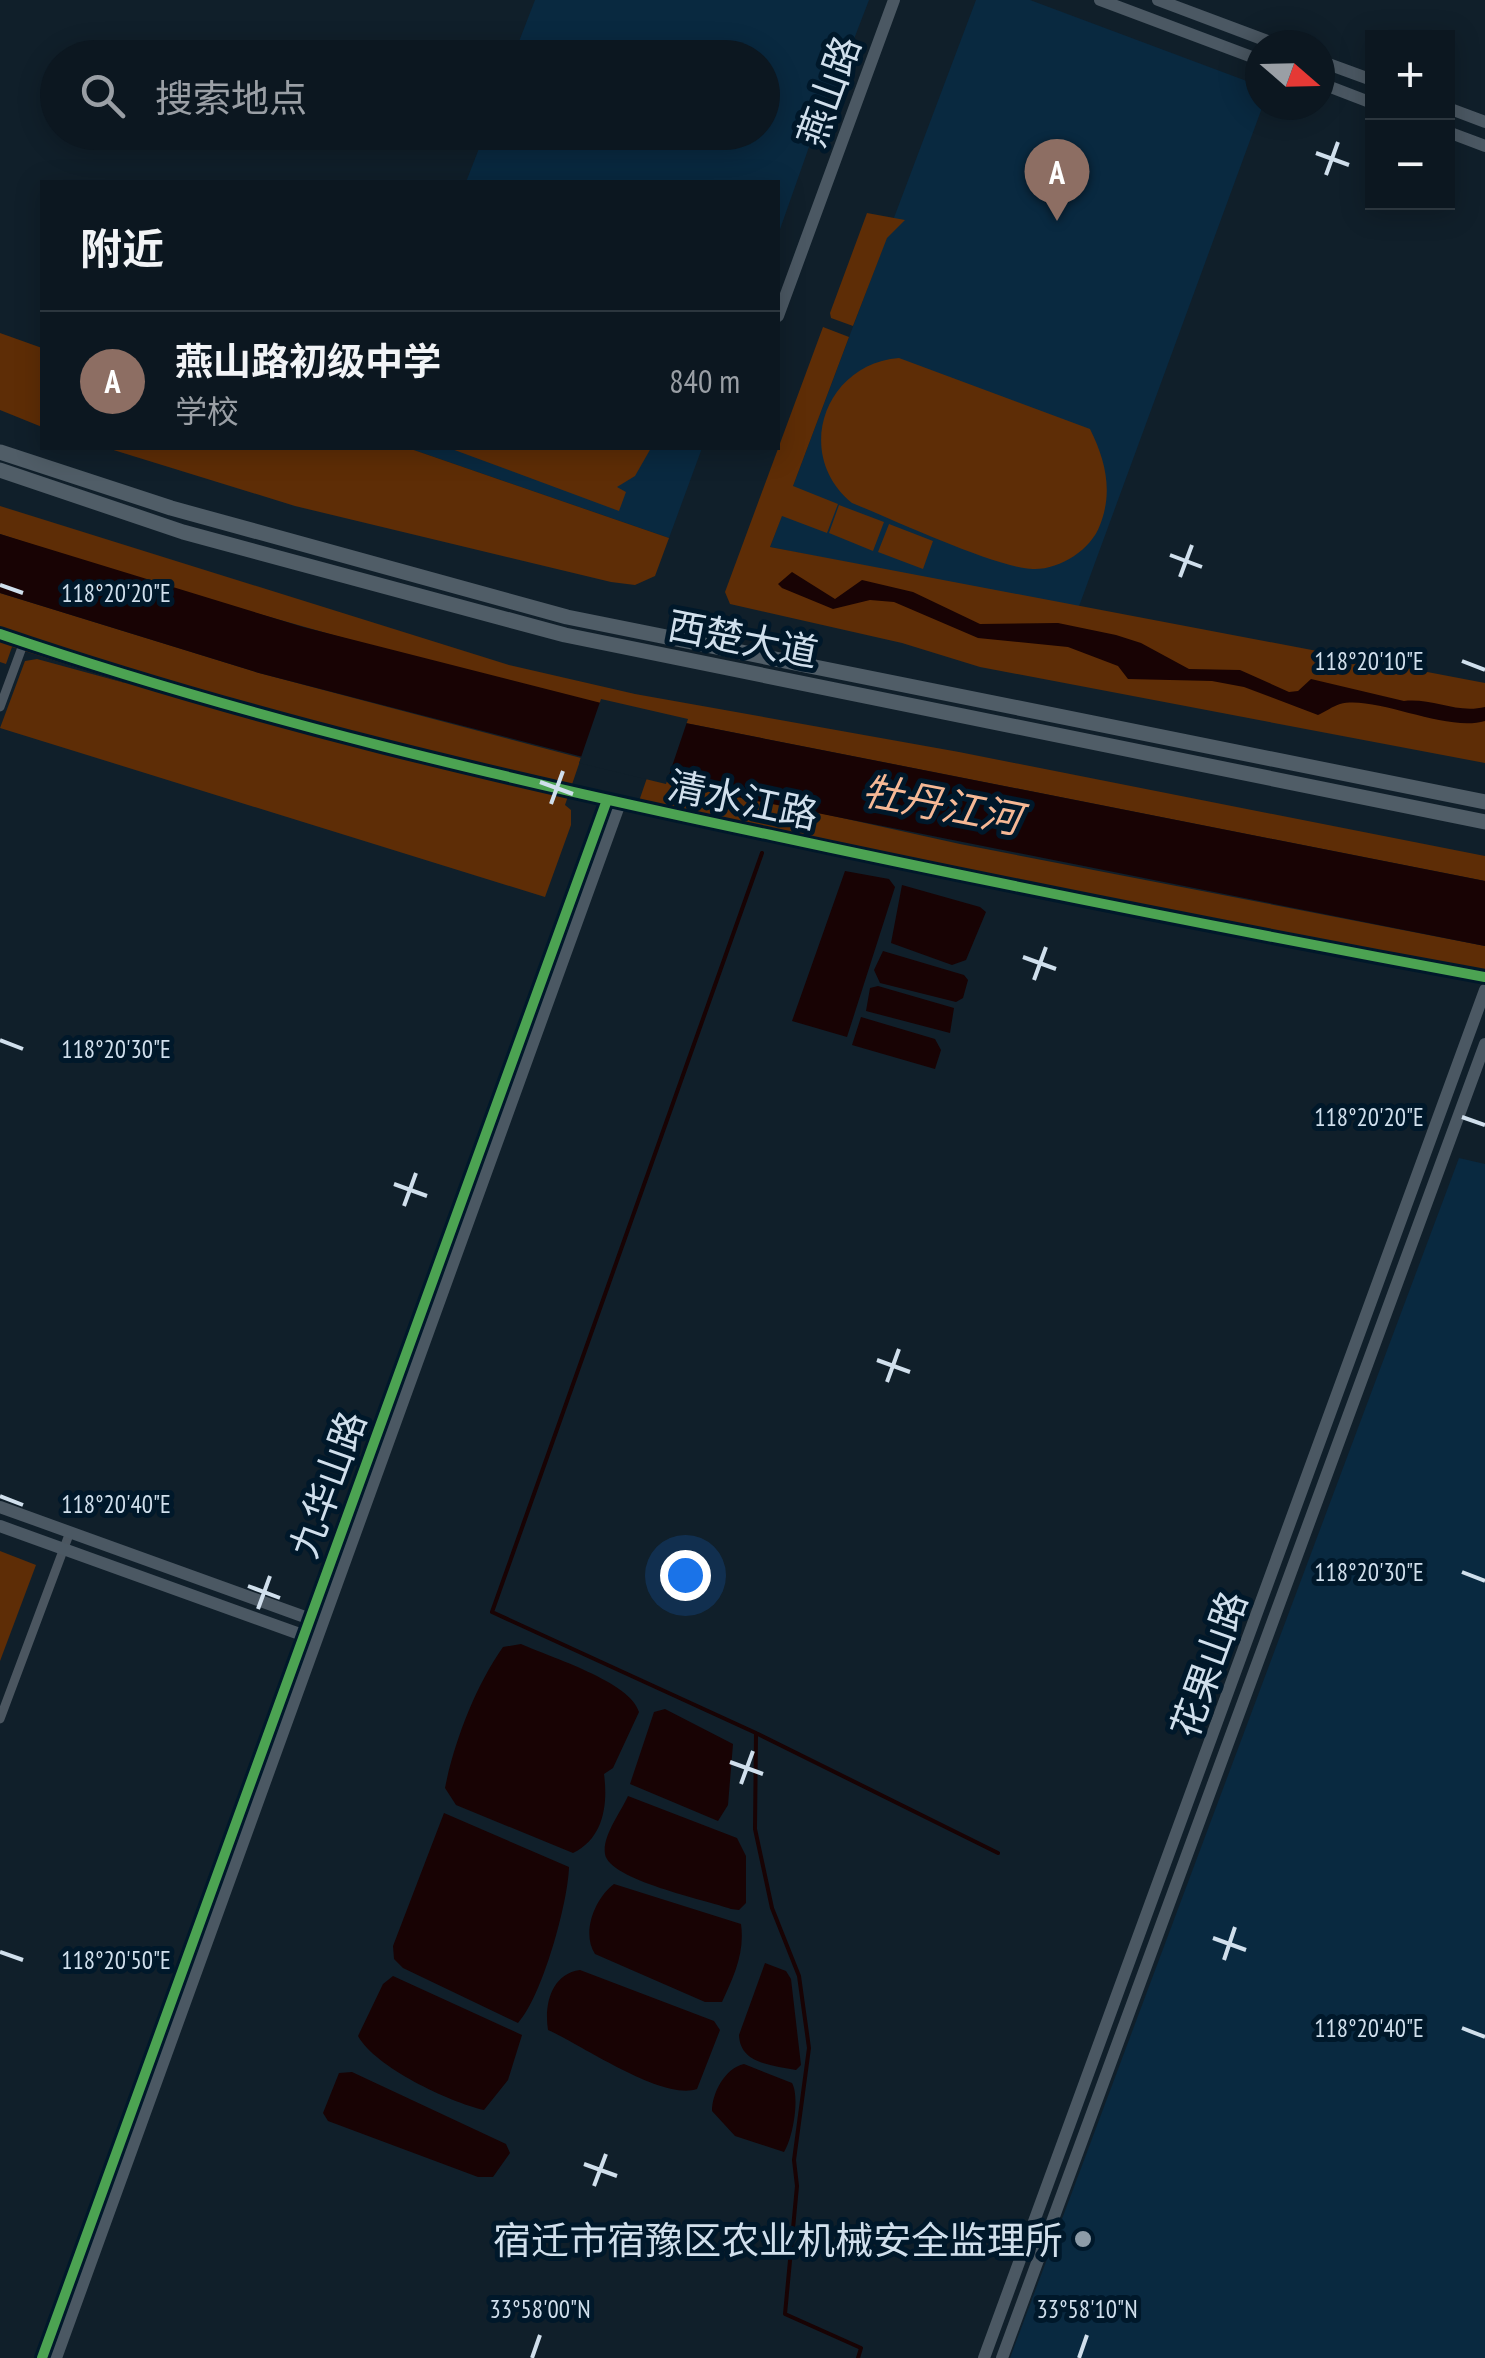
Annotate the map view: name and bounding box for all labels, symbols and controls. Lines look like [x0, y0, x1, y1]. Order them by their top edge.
street label: 燕山路 [785, 29, 871, 153]
north arrow [1245, 30, 1335, 120]
map controls [1365, 30, 1455, 210]
button: + [1365, 30, 1455, 120]
search box [40, 40, 780, 150]
icon: search [75, 68, 130, 123]
text: 搜索地点 [155, 73, 307, 122]
button: − [1365, 120, 1455, 210]
pin: A [1024, 138, 1090, 221]
text: 附近 [80, 221, 164, 276]
text: 燕山路初级中学 [175, 336, 441, 385]
text: A [104, 360, 121, 402]
text: 840 m [669, 360, 740, 402]
text: 学校 [175, 390, 239, 432]
text: 118°20'20"E [61, 577, 171, 609]
street label: 西楚大道 [664, 599, 822, 677]
text: 118°20'10"E [1314, 645, 1424, 677]
street label: 清水江路 [664, 759, 822, 839]
water label: 牡丹江河 [859, 763, 1032, 846]
text: 118°20'30"E [61, 1033, 171, 1065]
text: 118°20'20"E [1314, 1101, 1424, 1133]
street label: 九华山路 [278, 1404, 376, 1564]
text: 118°20'40"E [61, 1488, 171, 1520]
your location [660, 1550, 711, 1601]
text: 118°20'30"E [1314, 1556, 1424, 1588]
street label: 花果山路 [1159, 1584, 1257, 1744]
text: 118°20'50"E [61, 1944, 171, 1976]
text: 118°20'40"E [1314, 2012, 1424, 2044]
place label: 宿迁市宿豫区农业机械安全监理所 [493, 2215, 1063, 2264]
marker: 宿迁市宿豫区农业机械安全监理所 [1072, 2228, 1094, 2250]
text: 33°58'00"N [489, 2293, 591, 2325]
text: 33°58'10"N [1036, 2293, 1138, 2325]

